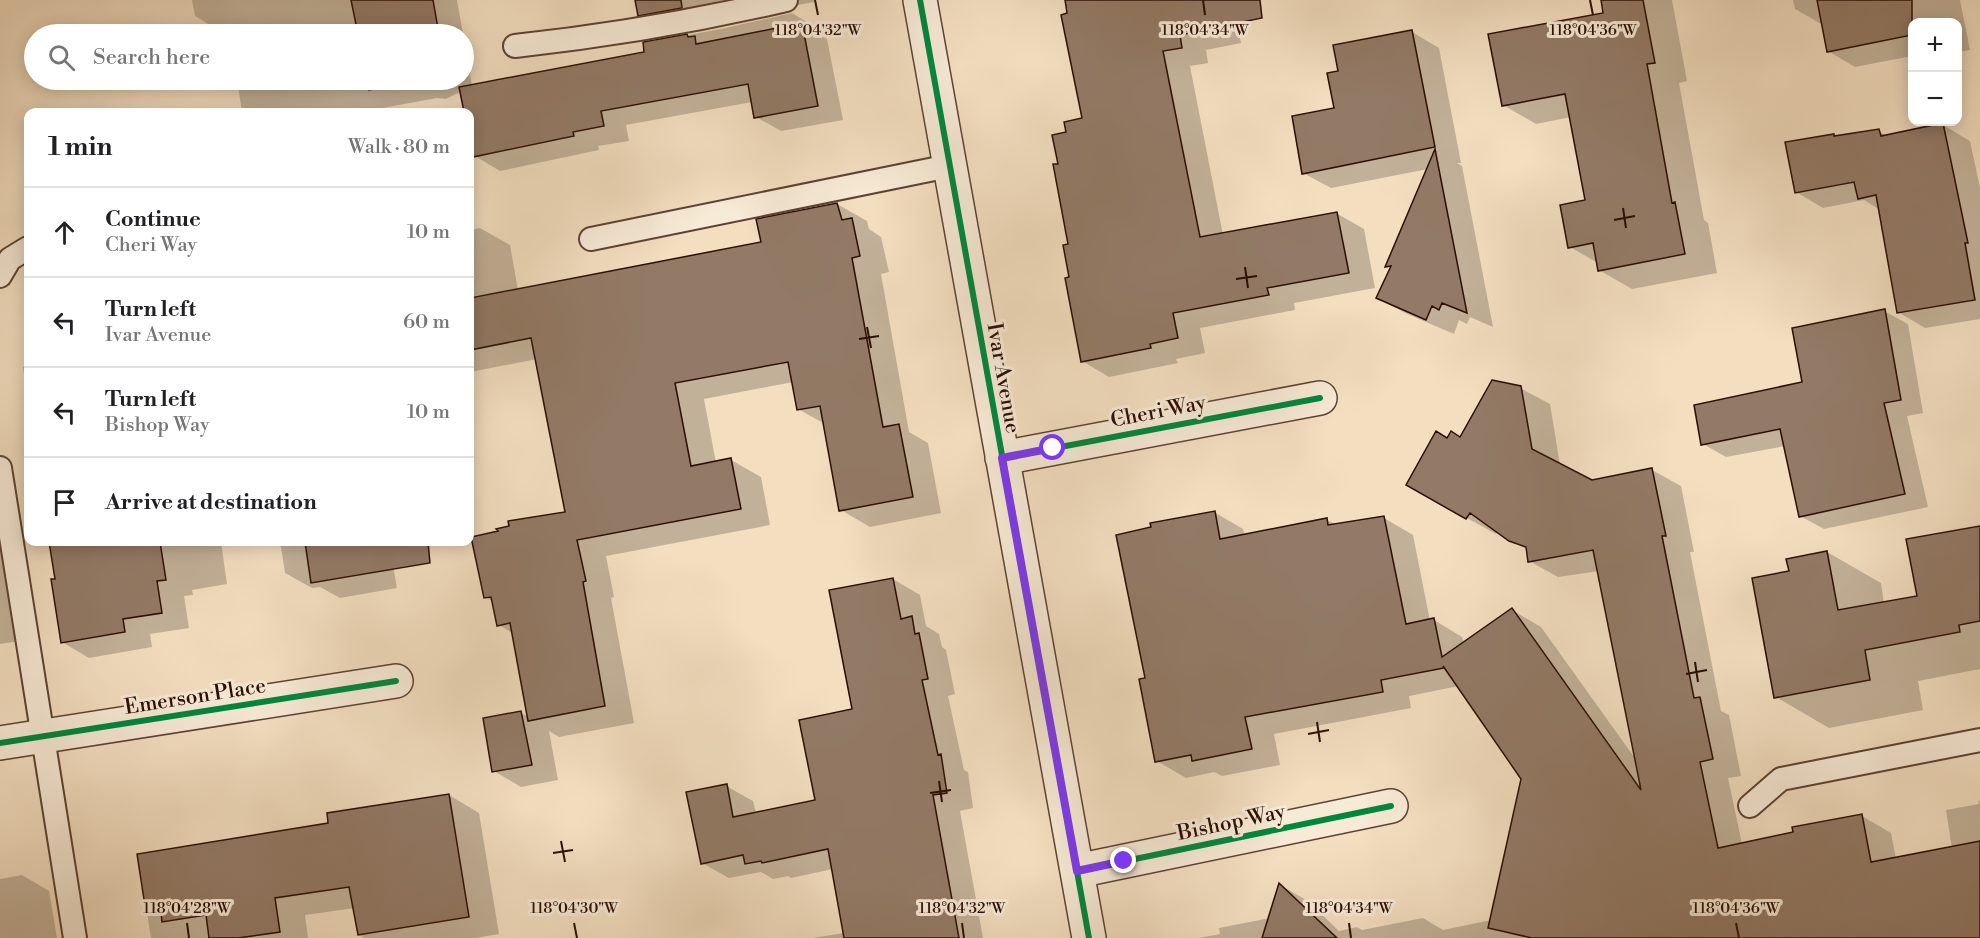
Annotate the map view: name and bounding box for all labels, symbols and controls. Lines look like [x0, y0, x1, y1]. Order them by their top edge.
map controls [1908, 18, 1962, 126]
button: + [1908, 18, 1962, 72]
text: 118°04'32"W [775, 21, 862, 40]
text: 118°04'34"W [1162, 21, 1249, 40]
text: 118°04'36"W [1550, 21, 1637, 40]
search box [24, 24, 474, 90]
icon: search [45, 41, 78, 74]
text: Search here [93, 44, 210, 71]
button: − [1908, 72, 1962, 126]
text: 1 min [48, 131, 113, 163]
text: Walk · 80 m [348, 135, 450, 160]
text: Continue [105, 206, 201, 233]
icon: ahead [48, 216, 81, 249]
text: 10 m [407, 220, 450, 245]
text: Cheri Way [105, 233, 197, 258]
text: Turn left [105, 296, 196, 323]
icon: left [48, 306, 81, 339]
text: 60 m [403, 310, 450, 335]
street label: Ivar Avenue [981, 321, 1026, 435]
text: Ivar Avenue [105, 323, 211, 348]
text: Turn left [105, 386, 196, 413]
street label: Cheri Way [1108, 390, 1209, 434]
icon: left [48, 396, 81, 429]
text: 10 m [407, 400, 450, 425]
text: Bishop Way [105, 413, 210, 438]
route start [1039, 434, 1065, 460]
icon: arrive [48, 486, 81, 519]
text: Arrive at destination [105, 489, 317, 516]
street label: Emerson Place [123, 673, 268, 721]
street label: Bishop Way [1174, 799, 1289, 847]
route end [1110, 847, 1136, 873]
text: 118°04'28"W [143, 899, 231, 918]
text: 118°04'30"W [530, 899, 618, 918]
text: 118°04'32"W [919, 899, 1006, 918]
text: 118°04'34"W [1306, 899, 1393, 918]
text: 118°04'36"W [1693, 899, 1780, 918]

